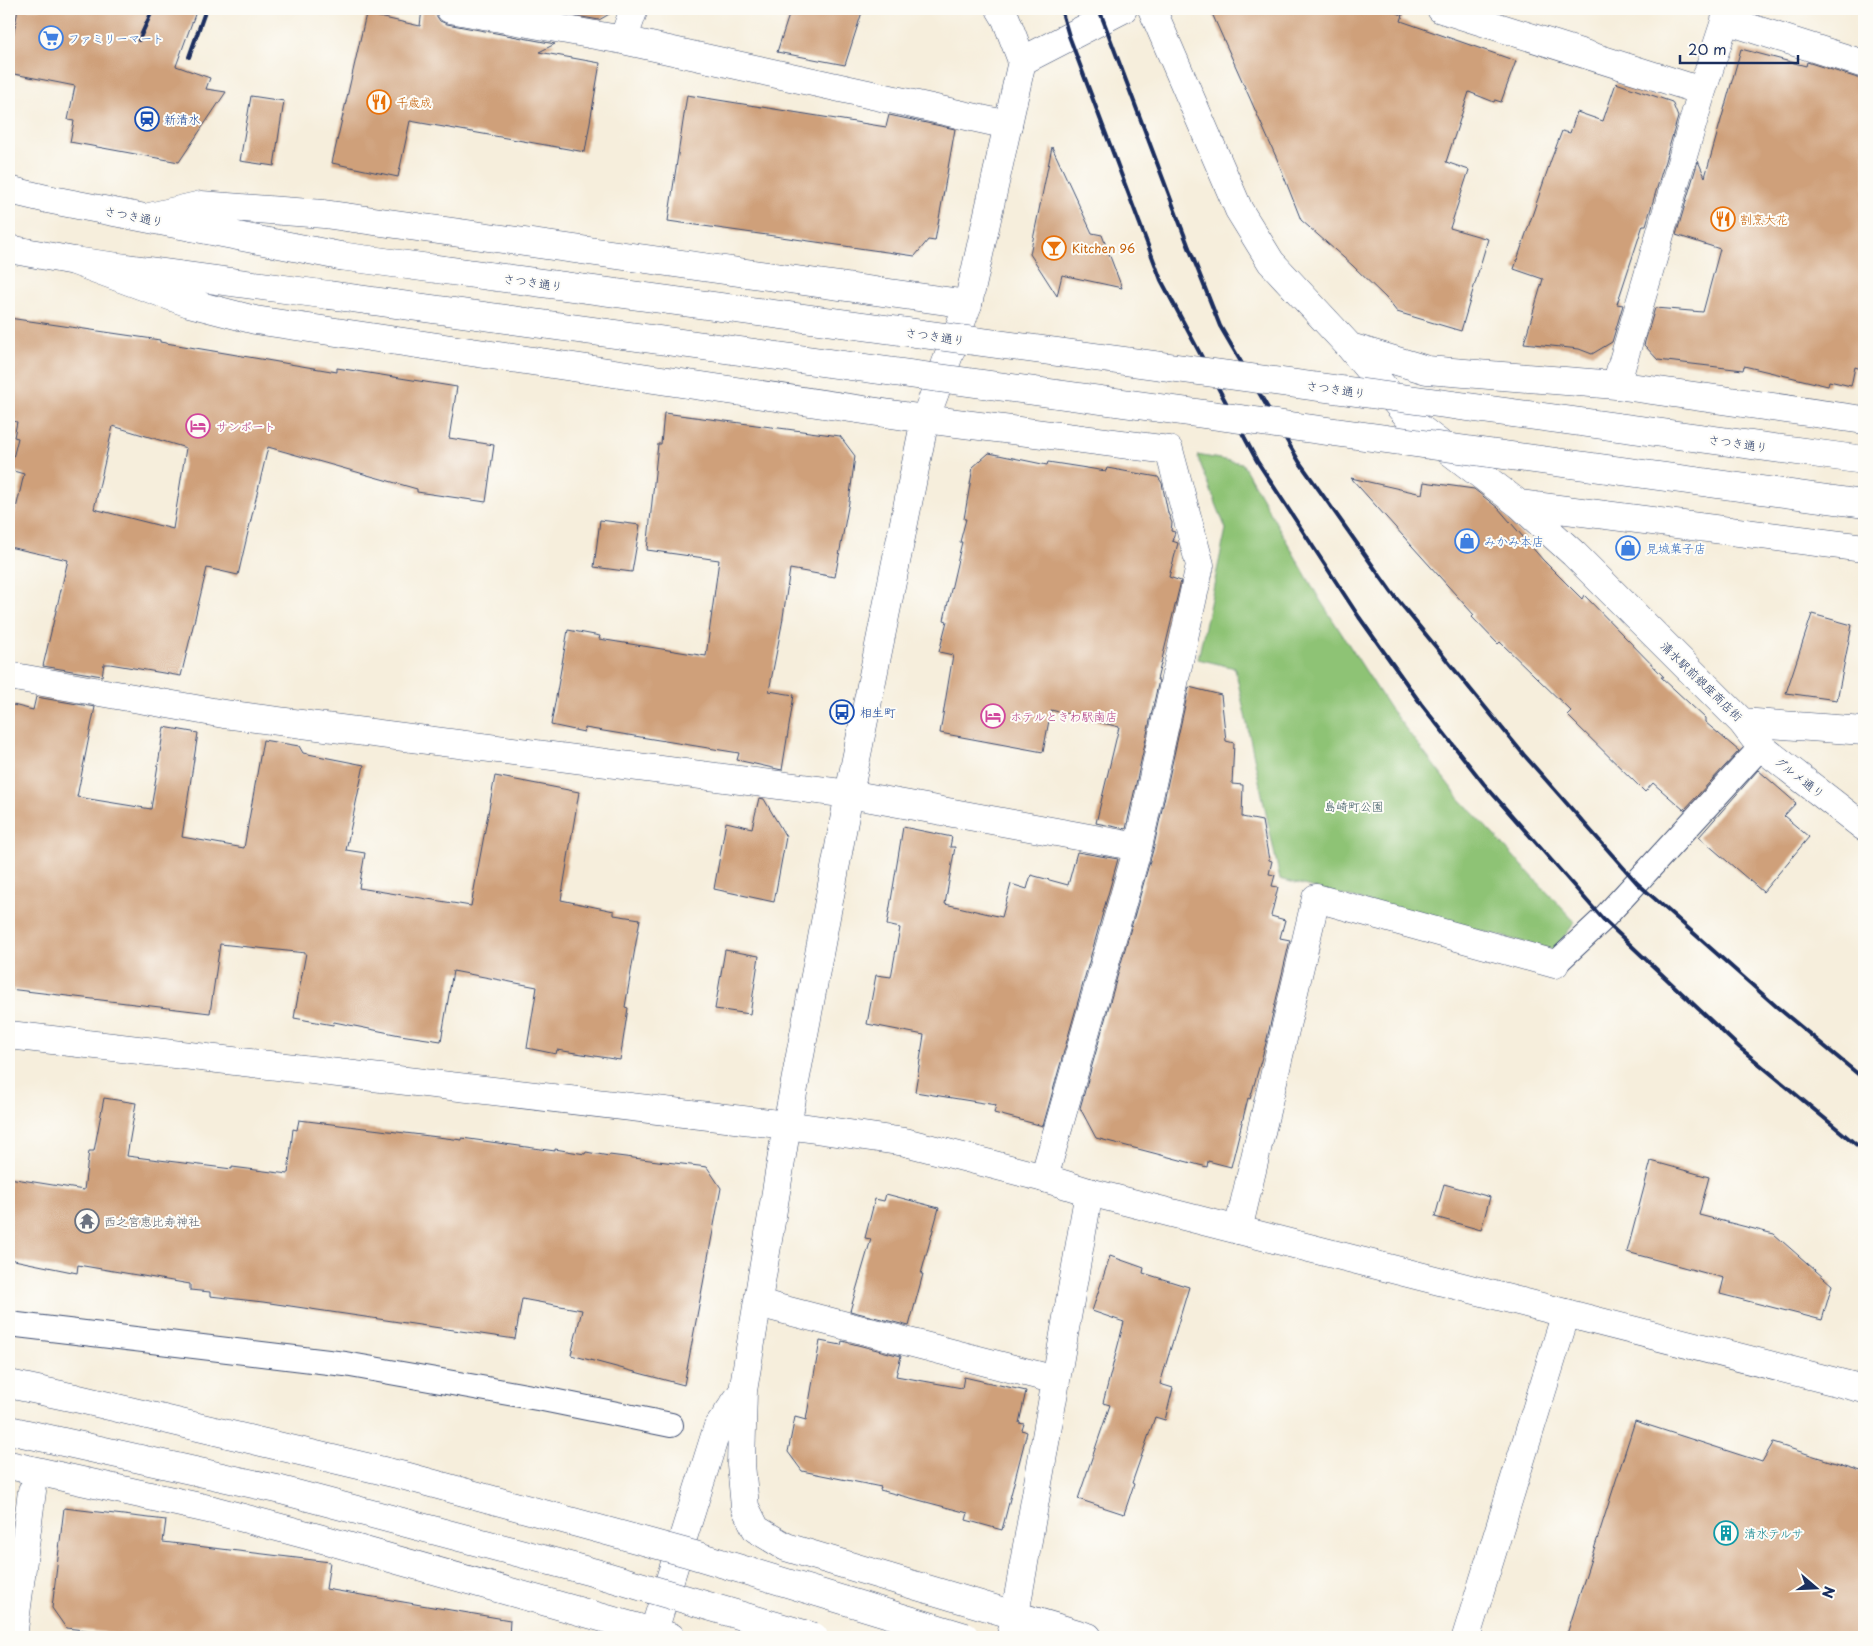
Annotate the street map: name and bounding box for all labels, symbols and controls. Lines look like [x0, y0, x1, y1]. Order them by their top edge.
supermarket icon: ファミリーマート [38, 25, 64, 51]
place label: ファミリーマート [68, 29, 164, 47]
scale bar [1680, 32, 1798, 64]
text: 20 m [1688, 37, 1727, 60]
restaurant icon: 千歳成 [366, 89, 392, 115]
place label: 千歳成 [396, 93, 432, 111]
station icon: 新清水 [134, 106, 160, 132]
place label: 新清水 [164, 110, 200, 128]
street label: さつき通り [103, 201, 165, 231]
restaurant icon: 割烹大花 [1710, 206, 1736, 232]
place label: 割烹大花 [1740, 210, 1788, 228]
bar icon: Kitchen 96 [1041, 235, 1067, 261]
place label: Kitchen 96 [1072, 239, 1135, 257]
street label: さつき通り [502, 269, 564, 295]
street label: さつき通り [904, 323, 966, 349]
street label: さつき通り [1305, 376, 1367, 402]
hotel icon: サンポート [185, 413, 211, 439]
place label: サンポート [216, 417, 276, 435]
street label: さつき通り [1707, 430, 1769, 456]
shop icon: みかみ本店 [1454, 528, 1480, 554]
place label: みかみ本店 [1484, 532, 1544, 550]
shop icon: 見城菓子店 [1615, 535, 1641, 561]
place label: 見城菓子店 [1646, 539, 1706, 557]
street label: 清水駅前銀座商店街 [1657, 637, 1747, 725]
bus stop icon: 相生町 [829, 699, 855, 725]
place label: 相生町 [860, 703, 896, 721]
hotel icon: ホテルときわ駅南店 [980, 703, 1006, 729]
place label: ホテルときわ駅南店 [1010, 707, 1118, 725]
street label: グルメ通り [1771, 752, 1829, 802]
park label: 島崎町公園 [1324, 797, 1384, 815]
temple icon: 西之宮恵比寿神社 [74, 1208, 100, 1234]
place label: 西之宮恵比寿神社 [104, 1212, 200, 1230]
building icon: 清水テルサ [1713, 1520, 1739, 1546]
place label: 清水テルサ [1744, 1524, 1804, 1542]
north arrow [1790, 1564, 1840, 1614]
text: N [1817, 1584, 1840, 1601]

